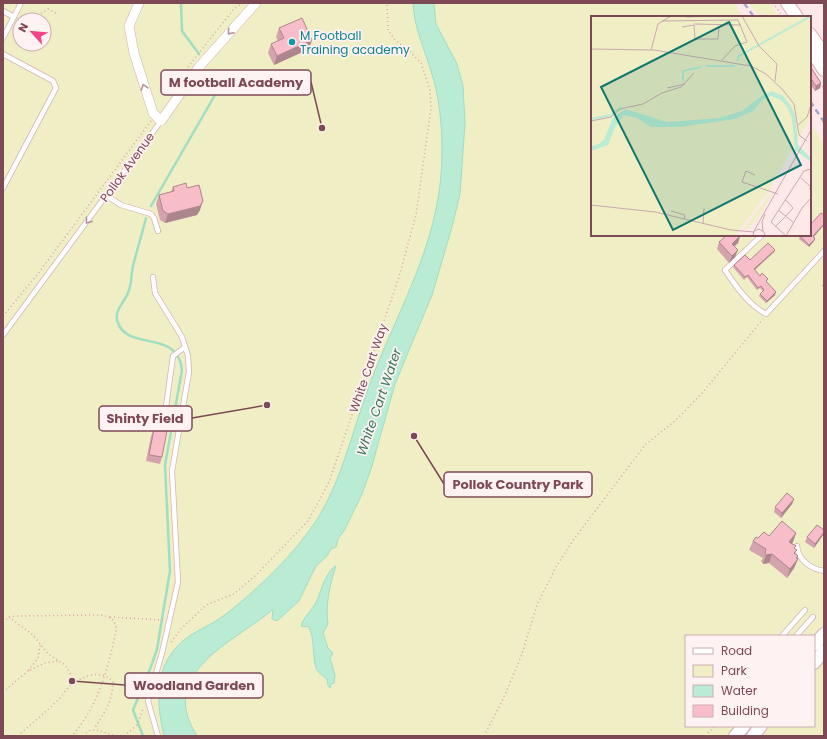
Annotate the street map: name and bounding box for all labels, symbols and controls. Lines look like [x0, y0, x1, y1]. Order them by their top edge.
north arrow [12, 12, 52, 52]
inset map [591, 16, 811, 236]
text: N [14, 20, 32, 35]
one-way arrow [227, 27, 235, 35]
place label: M Football Training academy [300, 27, 410, 58]
marker: M Football Training academy [287, 37, 297, 47]
callout: M football Academy [161, 70, 311, 95]
text: M football Academy [169, 73, 304, 92]
one-way arrow [141, 84, 149, 91]
street label: Pollok Avenue [96, 129, 158, 205]
one-way arrow [86, 216, 93, 223]
street label: White Cart Way [345, 321, 391, 415]
water label: White Cart Water [352, 345, 407, 458]
callout: Shinty Field [99, 406, 192, 431]
text: Shinty Field [106, 409, 184, 428]
callout: Pollok Country Park [444, 472, 592, 497]
text: Pollok Country Park [452, 475, 584, 494]
legend [685, 635, 815, 727]
text: Road [721, 642, 752, 659]
text: Park [721, 662, 748, 679]
callout: Woodland Garden [125, 673, 263, 698]
text: Woodland Garden [133, 676, 255, 695]
text: Water [721, 682, 758, 699]
text: Building [721, 702, 769, 719]

